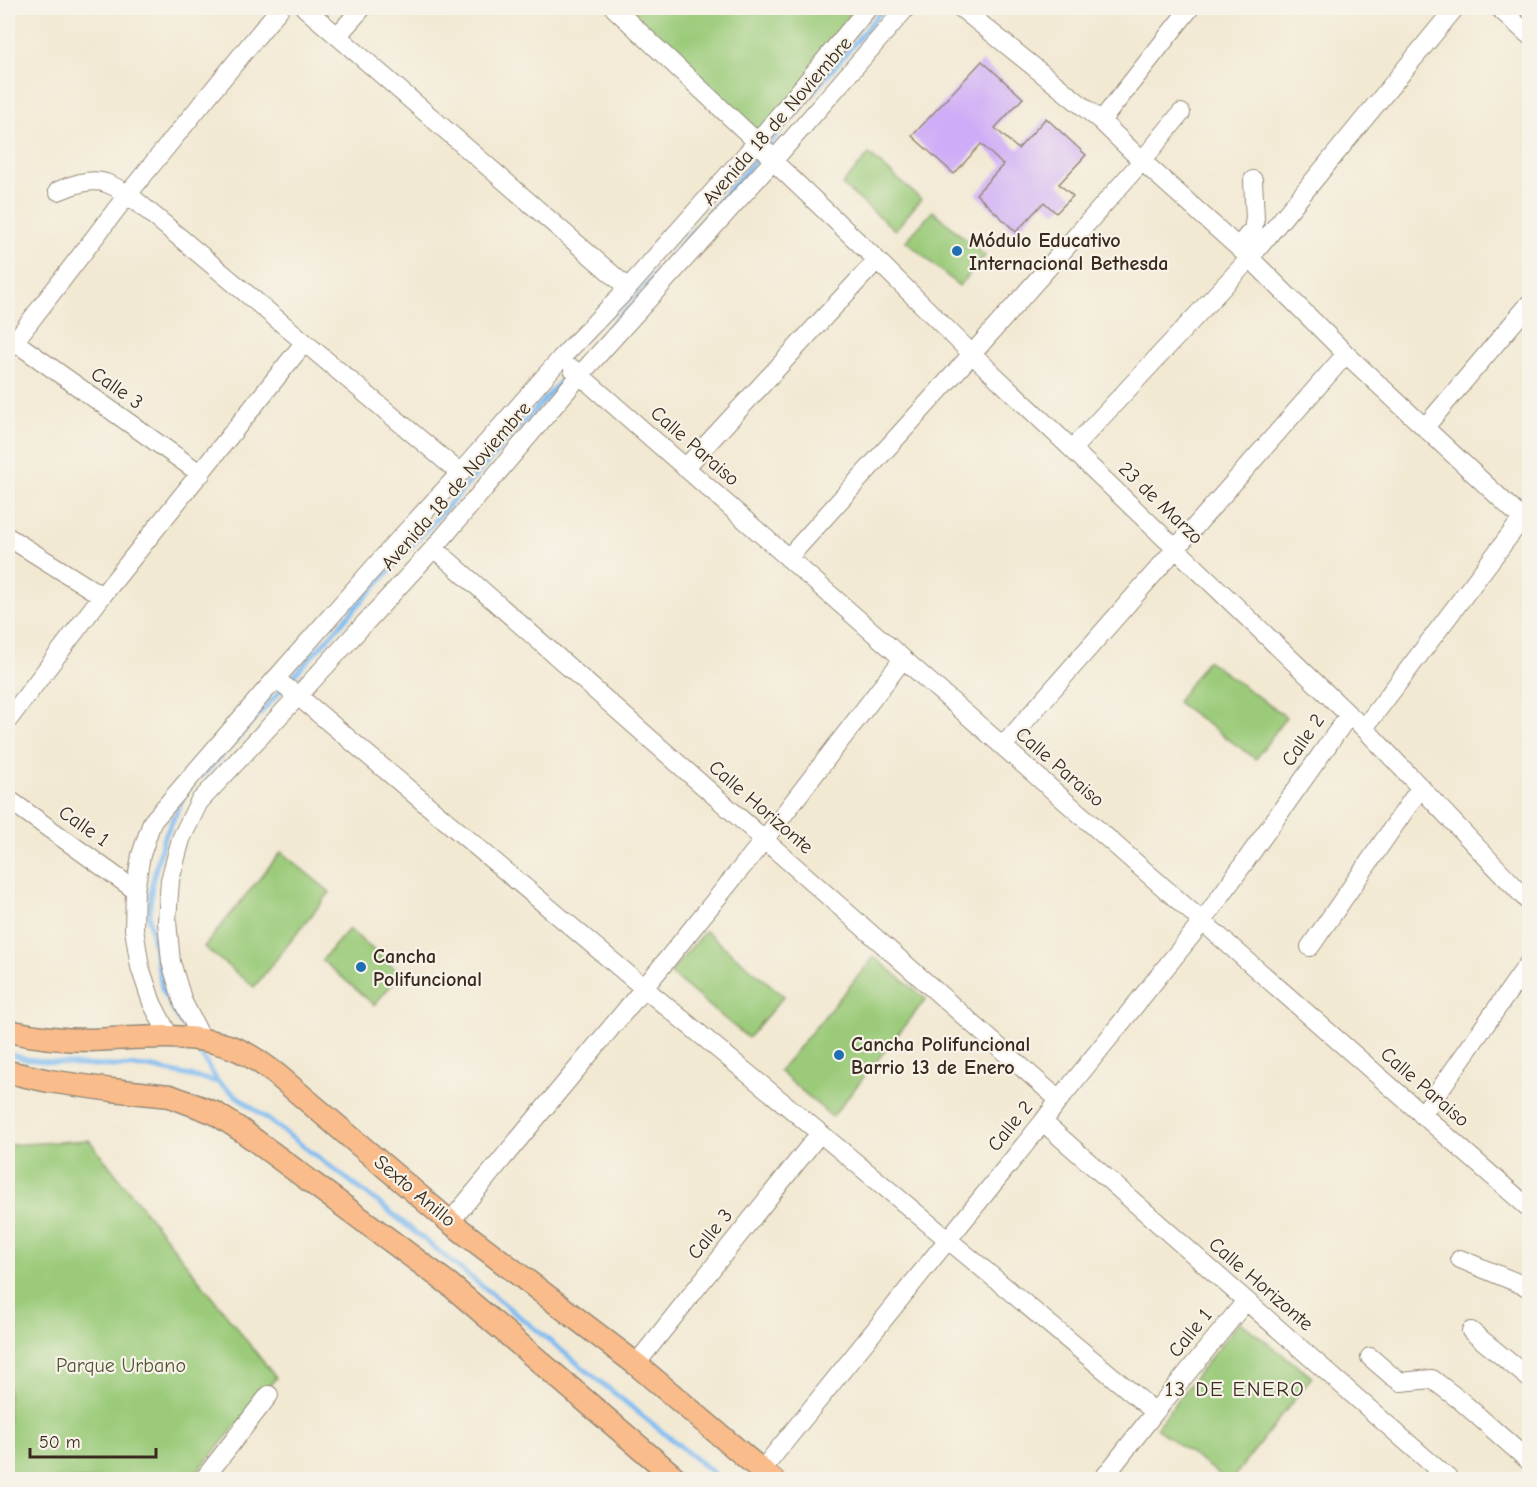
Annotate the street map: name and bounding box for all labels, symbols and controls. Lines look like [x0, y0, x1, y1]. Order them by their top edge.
street label: Avenida 18 de Noviembre [697, 32, 857, 210]
place label: Módulo Educativo Internacional Bethesda [969, 229, 1168, 275]
marker: Módulo Educativo Internacional Bethesda [950, 244, 964, 258]
street label: Calle 3 [87, 362, 147, 414]
street label: Avenida 18 de Noviembre [376, 397, 536, 575]
street label: Calle Paraiso [646, 401, 744, 491]
street label: 23 de Marzo [1114, 457, 1208, 549]
street label: Calle 2 [1277, 709, 1329, 771]
street label: Calle Paraiso [1011, 722, 1109, 812]
street label: Calle Horizonte [704, 755, 818, 859]
street label: Calle 1 [54, 801, 114, 851]
place label: Cancha Polifuncional [373, 945, 482, 991]
marker: Cancha Polifuncional [354, 960, 368, 974]
place label: Cancha Polifuncional Barrio 13 de Enero [851, 1033, 1030, 1079]
street label: Calle Paraiso [1376, 1042, 1474, 1132]
marker: Cancha Polifuncional Barrio 13 de Enero [832, 1048, 846, 1062]
street label: Calle 2 [983, 1096, 1037, 1156]
street label: Sexto Anillo [370, 1150, 460, 1232]
street label: Calle 3 [683, 1204, 737, 1264]
street label: Calle Horizonte [1204, 1232, 1318, 1336]
street label: Calle 1 [1163, 1304, 1217, 1362]
park label: Parque Urbano [56, 1354, 186, 1377]
district label: 13 DE ENERO [1165, 1377, 1305, 1401]
scale bar [30, 1421, 156, 1459]
text: 50 m [39, 1432, 81, 1453]

